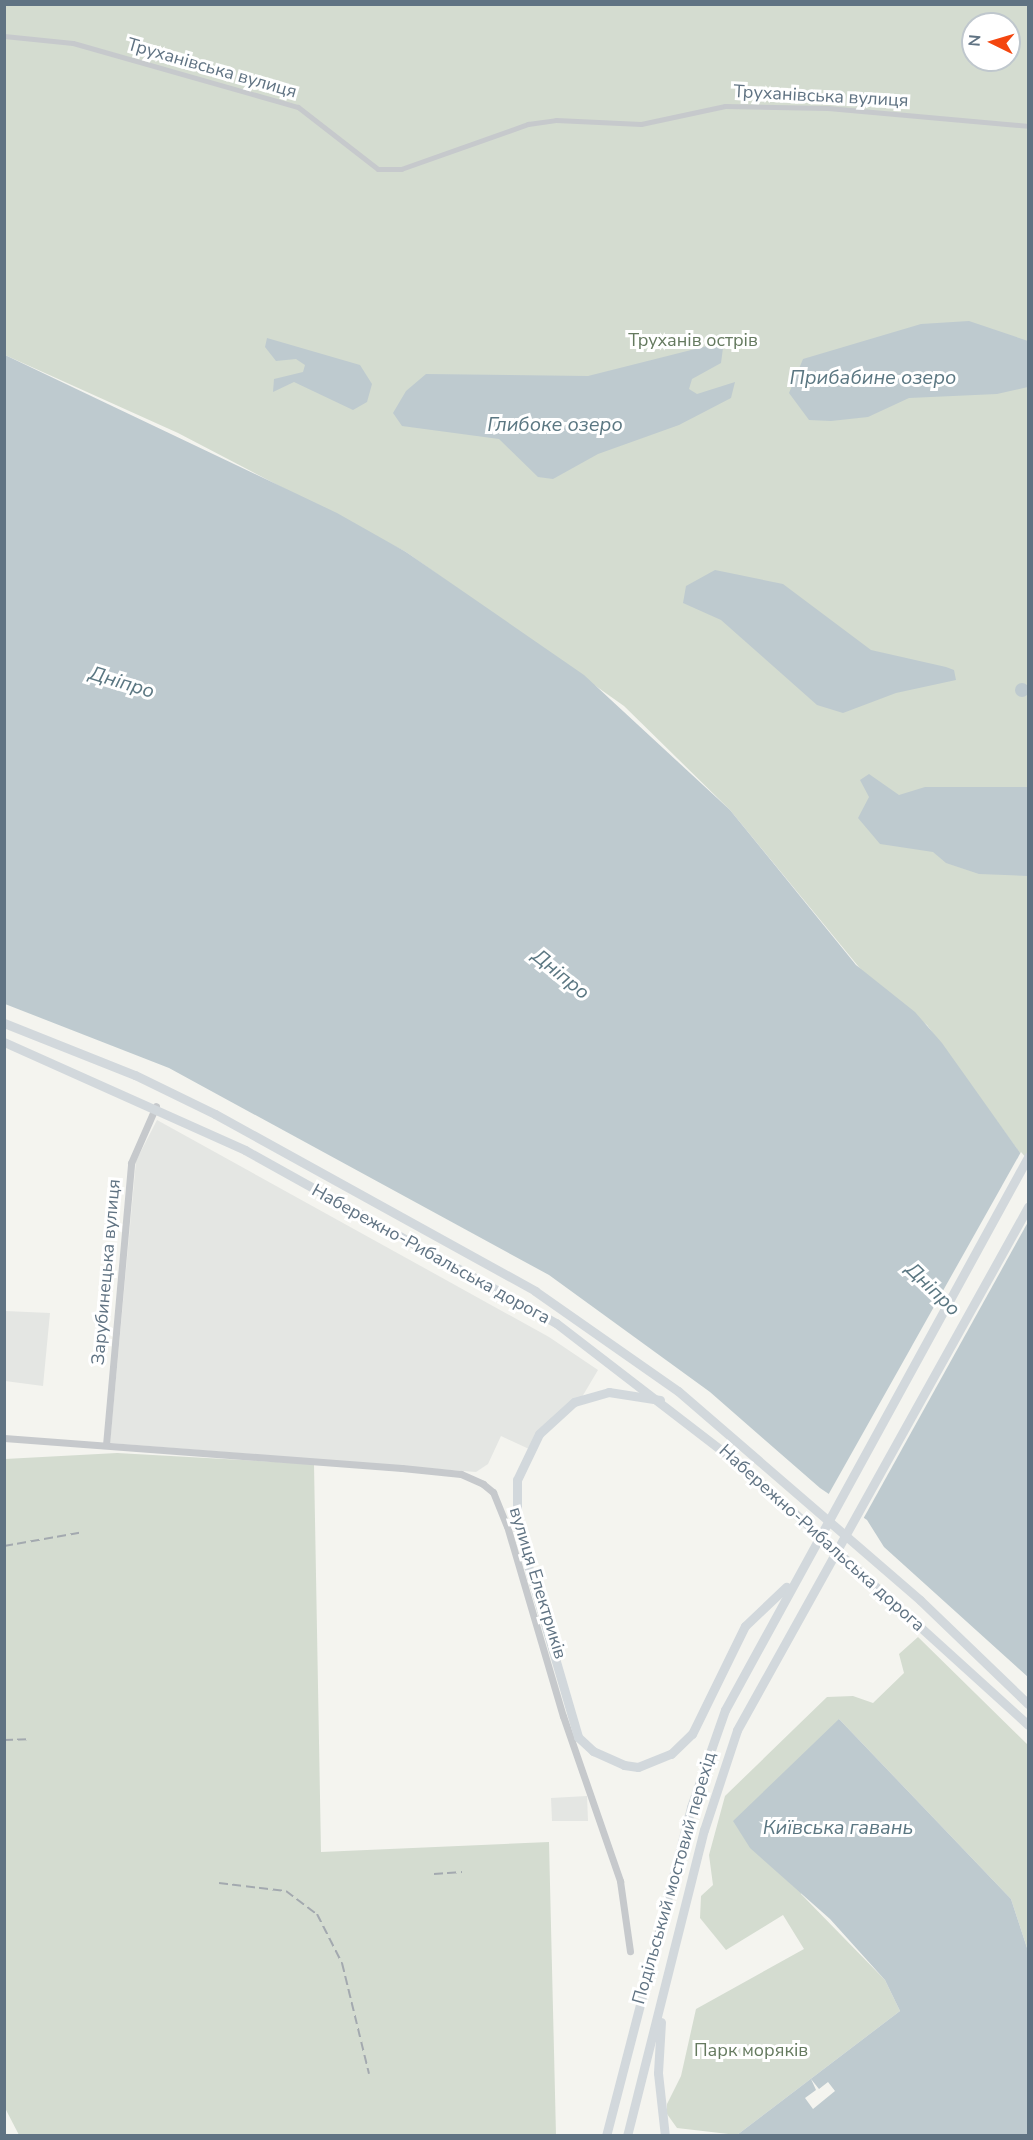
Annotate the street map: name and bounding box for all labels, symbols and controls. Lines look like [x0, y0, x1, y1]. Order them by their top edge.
north arrow [961, 12, 1021, 72]
street label: Труханівська вулиця [125, 33, 299, 103]
text: N [964, 34, 987, 48]
street label: Труханівська вулиця [733, 81, 909, 111]
park label: Труханів острів [628, 329, 758, 351]
water label: Прибабине озеро [790, 365, 956, 389]
water label: Глибоке озеро [487, 412, 623, 436]
water label: Дніпро [86, 661, 158, 703]
water label: Дніпро [527, 944, 595, 1004]
street label: Зарубинецька вулиця [87, 1178, 125, 1366]
street label: Набережно-Рибальська дорога [308, 1179, 554, 1329]
water label: Дніпро [901, 1257, 965, 1321]
street label: Набережно-Рибальська дорога [715, 1440, 929, 1636]
street label: вулиця Електриків [505, 1504, 571, 1662]
street label: Подільський мостовий перехід [628, 1749, 720, 2007]
water label: Київська гавань [763, 1815, 913, 1839]
park label: Парк моряків [694, 2039, 808, 2061]

